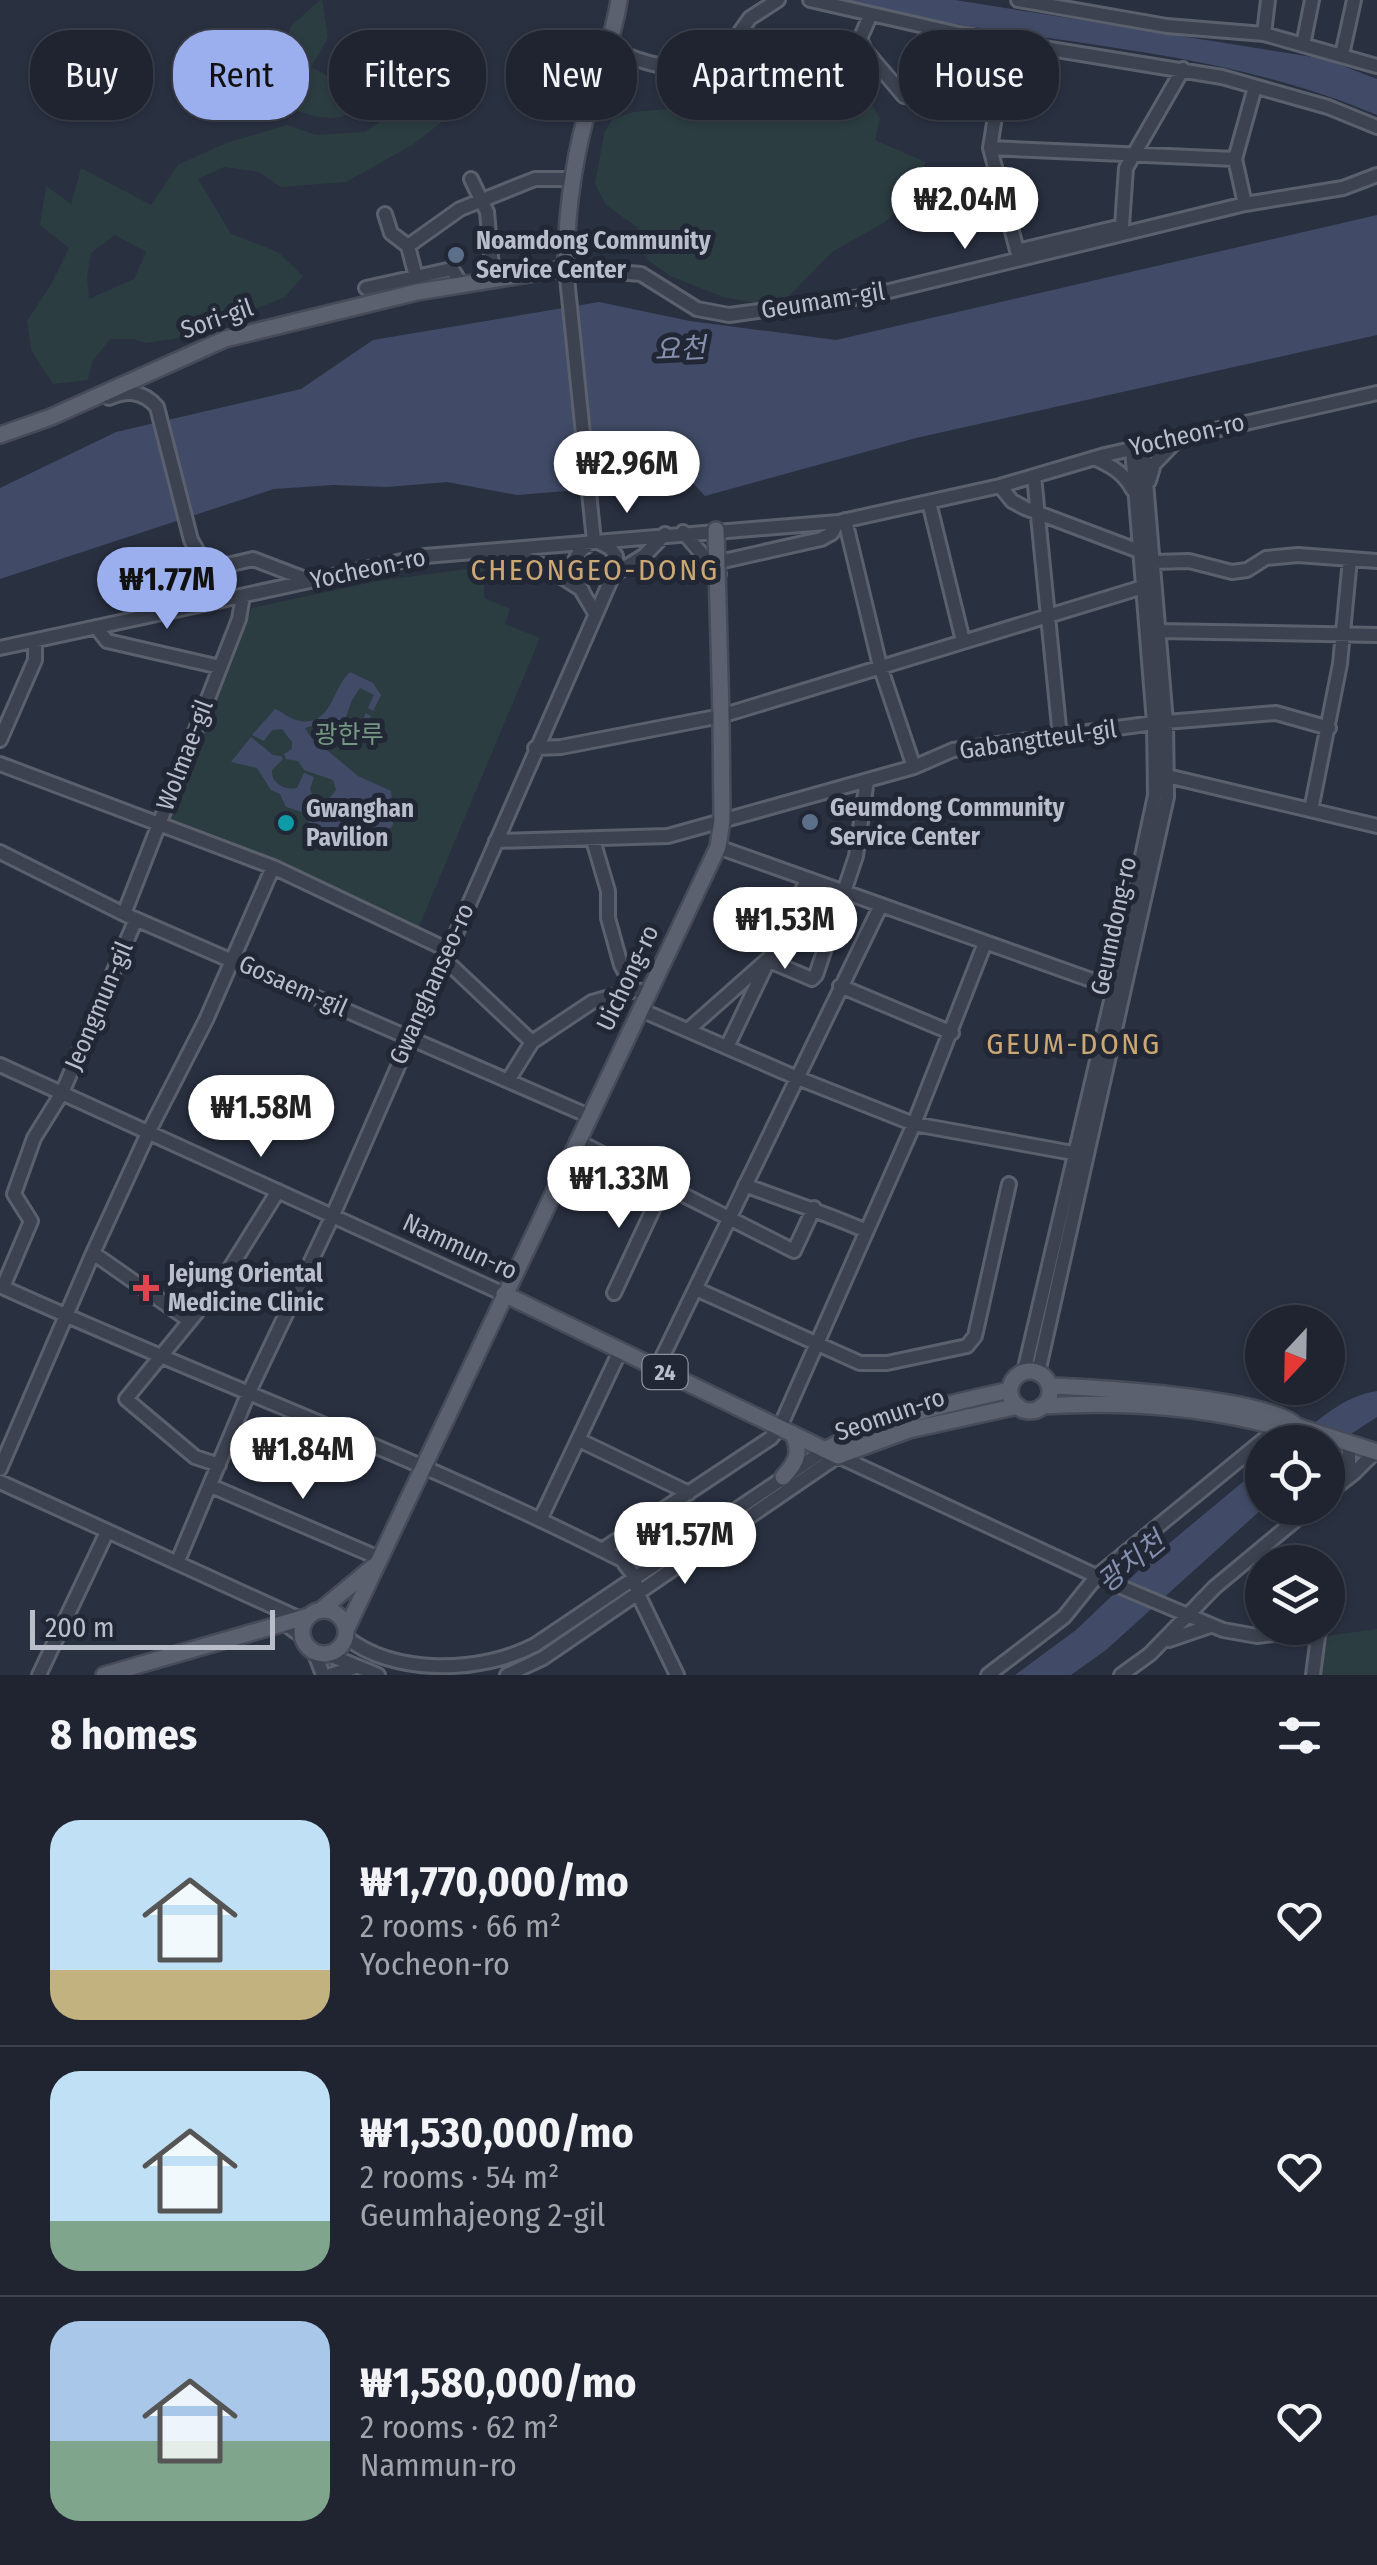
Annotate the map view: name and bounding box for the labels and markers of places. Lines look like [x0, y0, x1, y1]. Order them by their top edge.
pin: ₩2.04M [884, 167, 1046, 252]
place label: Noamdong Community Service Center [476, 226, 712, 285]
marker: Noamdong Community Service Center [445, 244, 467, 266]
pin: ₩2.96M [546, 431, 708, 516]
pin: ₩1.77M [86, 547, 248, 632]
place label: Geumdong Community Service Center [830, 793, 1066, 852]
place label: Gwanghan Pavilion [306, 794, 414, 853]
marker: Geumdong Community Service Center [799, 811, 821, 833]
marker: Gwanghan Pavilion [275, 812, 297, 834]
pin: ₩1.53M [704, 887, 866, 972]
pin: ₩1.58M [180, 1075, 342, 1160]
pin: ₩1.33M [538, 1146, 700, 1231]
place label: Jejung Oriental Medicine Clinic [167, 1259, 324, 1318]
marker: Jejung Oriental Medicine Clinic [133, 1275, 159, 1301]
pin: ₩1.84M [222, 1417, 384, 1502]
pin: ₩1.57M [604, 1502, 766, 1587]

